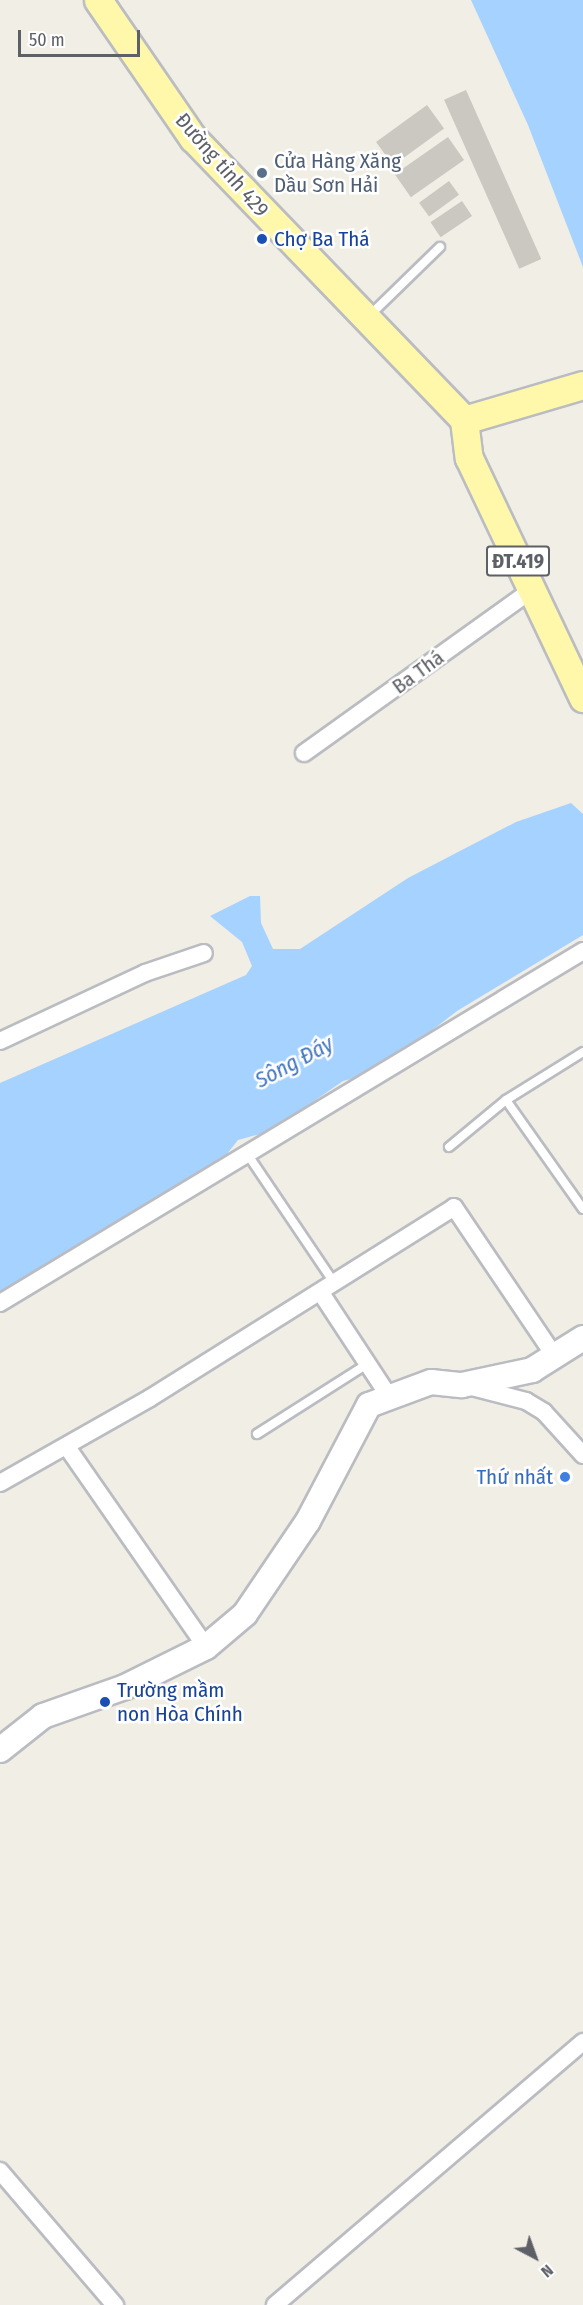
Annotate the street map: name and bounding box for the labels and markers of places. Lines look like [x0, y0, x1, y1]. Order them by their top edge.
place label: Cửa Hàng Xăng Dầu Sơn Hải [274, 148, 401, 198]
marker: Cửa Hàng Xăng Dầu Sơn Hải [255, 166, 269, 180]
place label: Chợ Ba Thá [274, 226, 370, 252]
marker: Chợ Ba Thá [255, 232, 269, 246]
place label: Thứ nhất [476, 1464, 553, 1490]
marker: Thứ nhất [558, 1470, 572, 1484]
place label: Trường mầm non Hòa Chính [117, 1677, 243, 1727]
marker: Trường mầm non Hòa Chính [98, 1695, 112, 1709]

